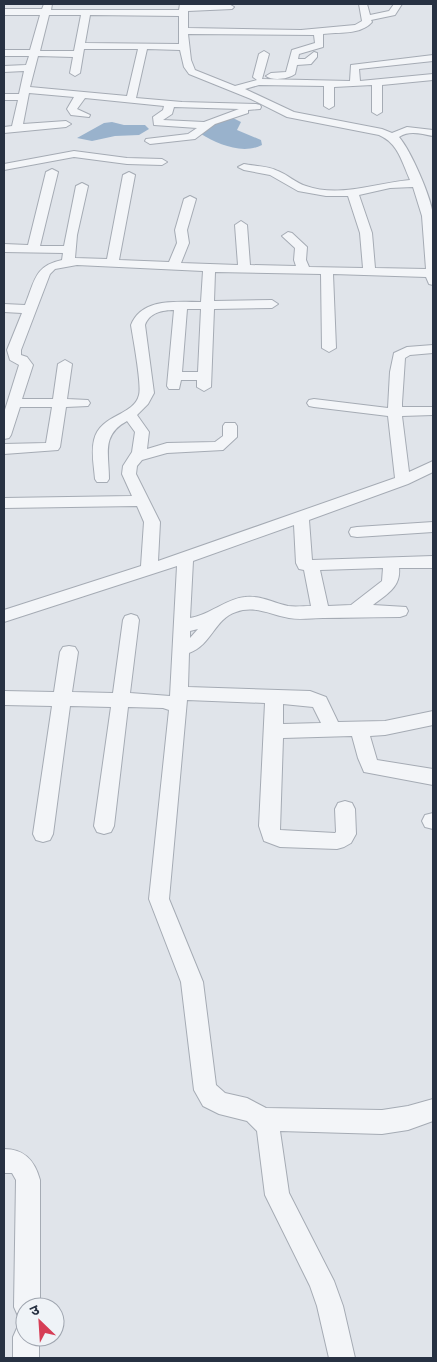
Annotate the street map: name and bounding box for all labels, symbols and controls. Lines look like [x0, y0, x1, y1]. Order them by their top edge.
north arrow [15, 1297, 65, 1347]
text: उ [27, 1301, 43, 1320]

